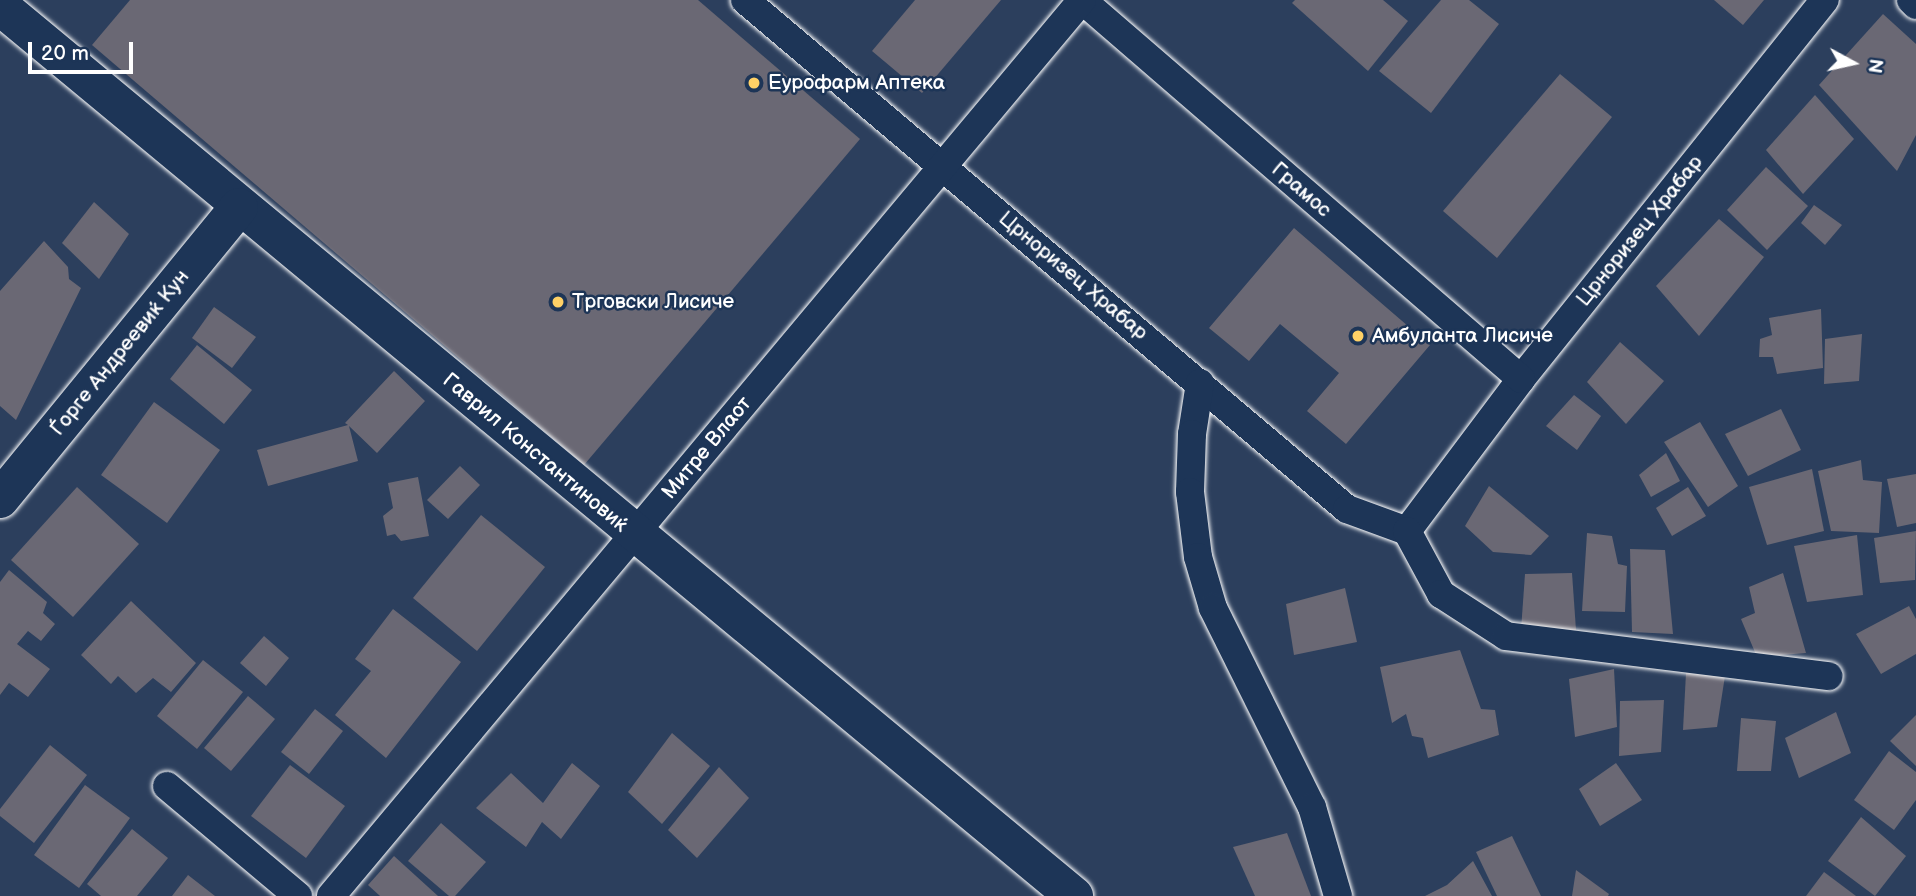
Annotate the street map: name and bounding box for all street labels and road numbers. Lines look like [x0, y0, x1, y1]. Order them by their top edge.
street label: Црноризец Храбар [1571, 150, 1709, 312]
street label: Грамос [1266, 157, 1336, 223]
street label: Црноризец Храбар [993, 206, 1153, 346]
street label: Ѓорге Андреевиќ Кун [45, 265, 195, 441]
street label: Гаврил Константиновиќ [437, 368, 633, 538]
street label: Митре Влаот [657, 392, 757, 504]

